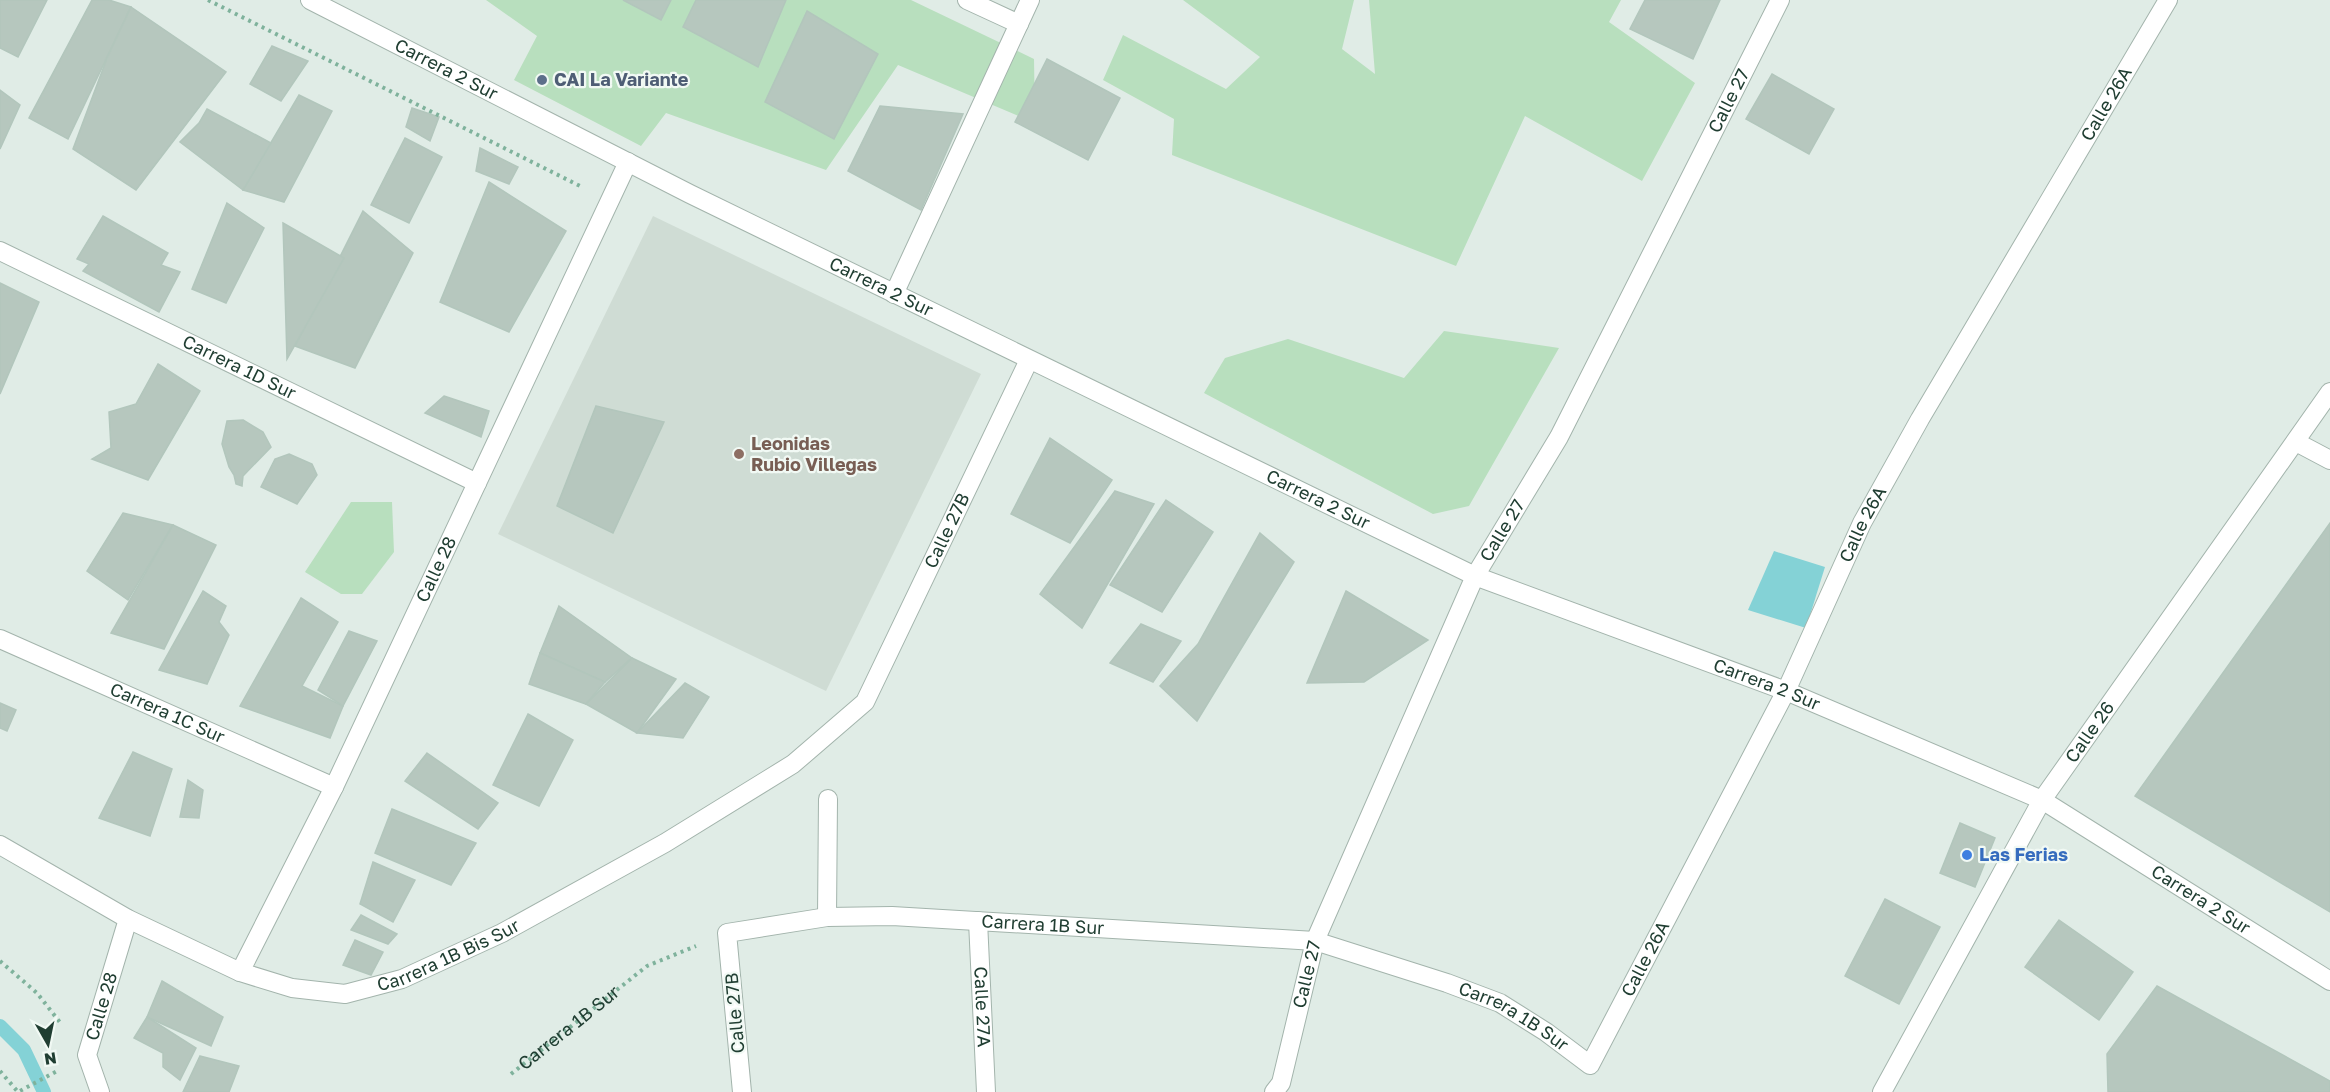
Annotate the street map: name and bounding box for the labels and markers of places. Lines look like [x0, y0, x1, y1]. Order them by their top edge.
place label: CAI La Variante [554, 68, 689, 90]
marker: CAI La Variante [535, 73, 549, 87]
place label: Leonidas Rubio Villegas [751, 432, 877, 475]
marker: Leonidas Rubio Villegas [732, 447, 746, 461]
place label: Las Ferias [1979, 843, 2068, 865]
marker: Las Ferias [1960, 848, 1974, 862]

